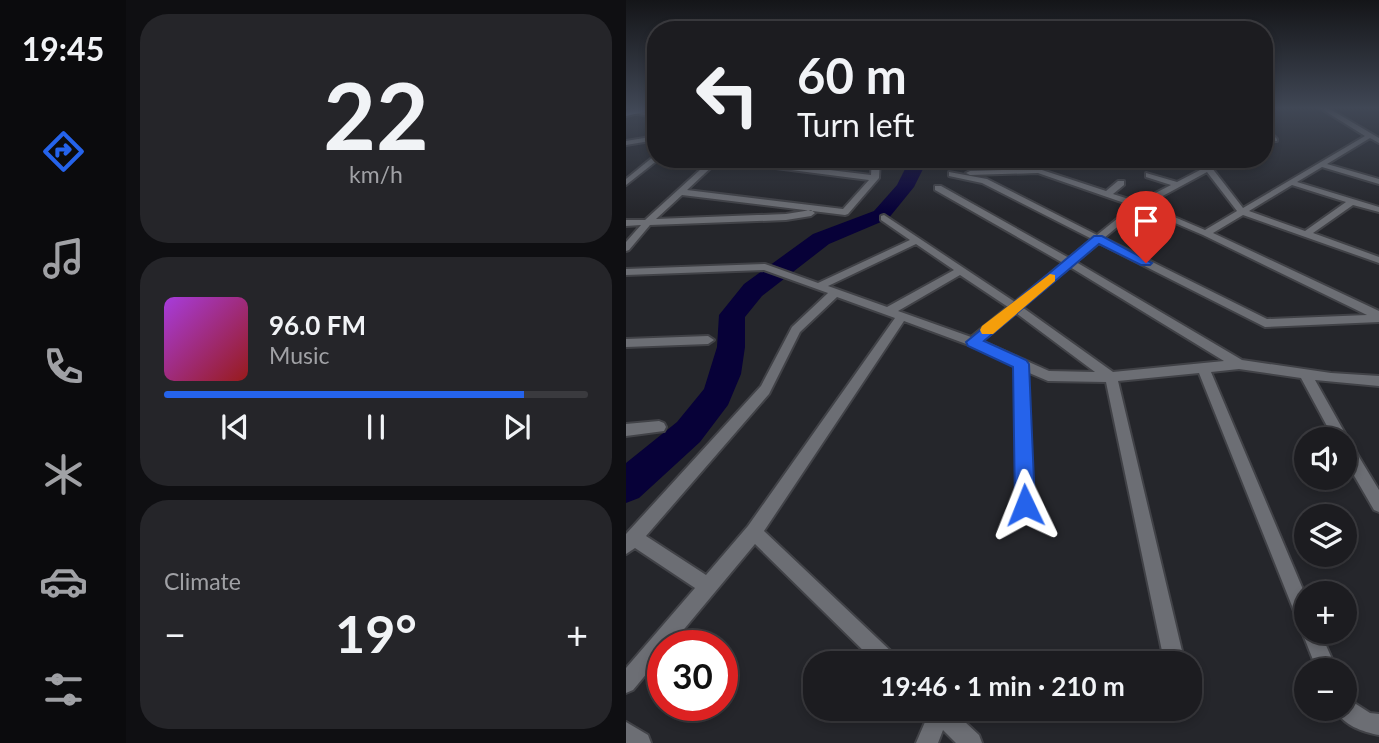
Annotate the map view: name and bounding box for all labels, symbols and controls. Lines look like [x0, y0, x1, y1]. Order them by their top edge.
text: 19:45 [22, 29, 104, 68]
text: 60 m [797, 46, 907, 104]
icon: left [682, 49, 773, 140]
text: 22 [323, 60, 429, 169]
text: Turn left [797, 105, 914, 144]
icon: directions [39, 127, 88, 176]
text: km/h [349, 160, 403, 188]
pin [1116, 191, 1176, 263]
icon: arrive [1127, 202, 1165, 240]
icon: music [39, 234, 88, 283]
text: 96.0 FM [269, 309, 366, 341]
text: Music [269, 341, 329, 369]
icon: phone [39, 342, 88, 391]
icon: previous [216, 408, 254, 446]
icon: pause [357, 408, 395, 446]
icon: next [498, 408, 536, 446]
map controls [1294, 427, 1357, 721]
button: sound [1294, 427, 1357, 490]
icon: climate [39, 450, 88, 499]
position arrow [988, 468, 1062, 542]
button: layers [1294, 504, 1357, 567]
icon: car [39, 557, 88, 606]
text: Climate [164, 567, 241, 595]
button: + [1294, 581, 1357, 644]
text: 19° [335, 602, 417, 664]
text: − [164, 611, 186, 657]
text: + [566, 611, 588, 657]
speed limit sign: 30 [647, 630, 738, 721]
button: − [1294, 658, 1357, 721]
icon: filters [39, 665, 88, 714]
text: 19:46 · 1 min · 210 m [880, 670, 1125, 702]

